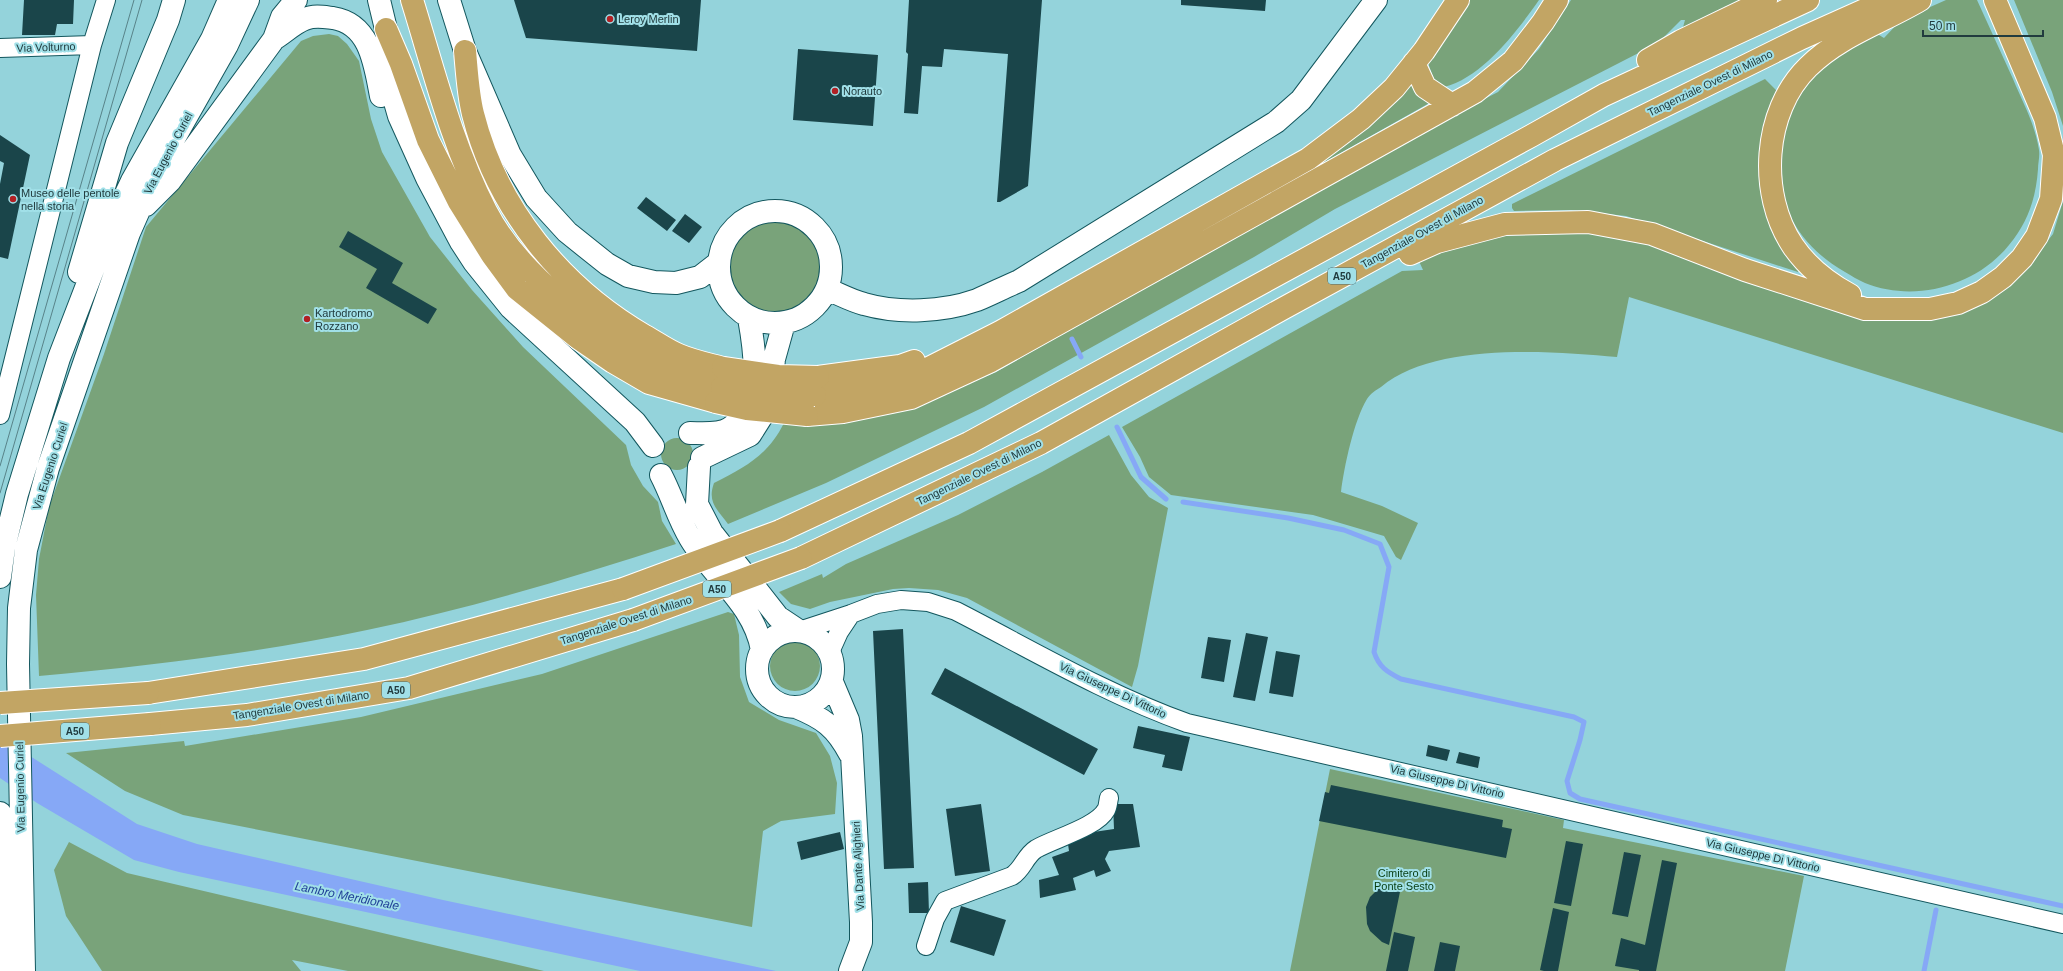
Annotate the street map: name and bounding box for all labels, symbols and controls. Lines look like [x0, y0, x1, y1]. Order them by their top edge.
scale bar [1923, 12, 2043, 38]
place label: Leroy Merlin [618, 13, 679, 25]
marker: Leroy Merlin [605, 14, 615, 24]
text: 50 m [1929, 19, 1956, 33]
street label: Via Volturno [16, 40, 76, 54]
street label: Tangenziale Ovest di Milano [1646, 47, 1774, 119]
place label: Norauto [843, 85, 882, 97]
marker: Norauto [830, 86, 840, 96]
street label: Via Eugenio Curiel [141, 110, 195, 196]
place label: Museo delle pentole nella storia [21, 187, 119, 212]
street label: Tangenziale Ovest di Milano [1359, 193, 1485, 271]
marker: Museo delle pentole nella storia [8, 194, 18, 204]
road number: A50 [1328, 268, 1356, 284]
place label: Kartodromo Rozzano [315, 307, 372, 332]
marker: Kartodromo Rozzano [302, 314, 312, 324]
street label: Via Eugenio Curiel [30, 421, 70, 511]
street label: Tangenziale Ovest di Milano [915, 436, 1043, 508]
road number: A50 [703, 581, 731, 597]
street label: Tangenziale Ovest di Milano [559, 593, 693, 647]
street label: Via Giuseppe Di Vittorio [1058, 660, 1168, 720]
road number: A50 [382, 682, 410, 698]
street label: Tangenziale Ovest di Milano [232, 688, 370, 722]
road number: A50 [61, 723, 89, 739]
street label: Via Eugenio Curiel [13, 741, 27, 833]
street label: Via Giuseppe Di Vittorio [1389, 762, 1505, 800]
street label: Via Dante Alighieri [850, 821, 866, 911]
street label: Via Giuseppe Di Vittorio [1705, 836, 1821, 874]
park label: Cimitero di Ponte Sesto [1374, 867, 1434, 892]
water label: Lambro Meridionale [294, 879, 401, 913]

